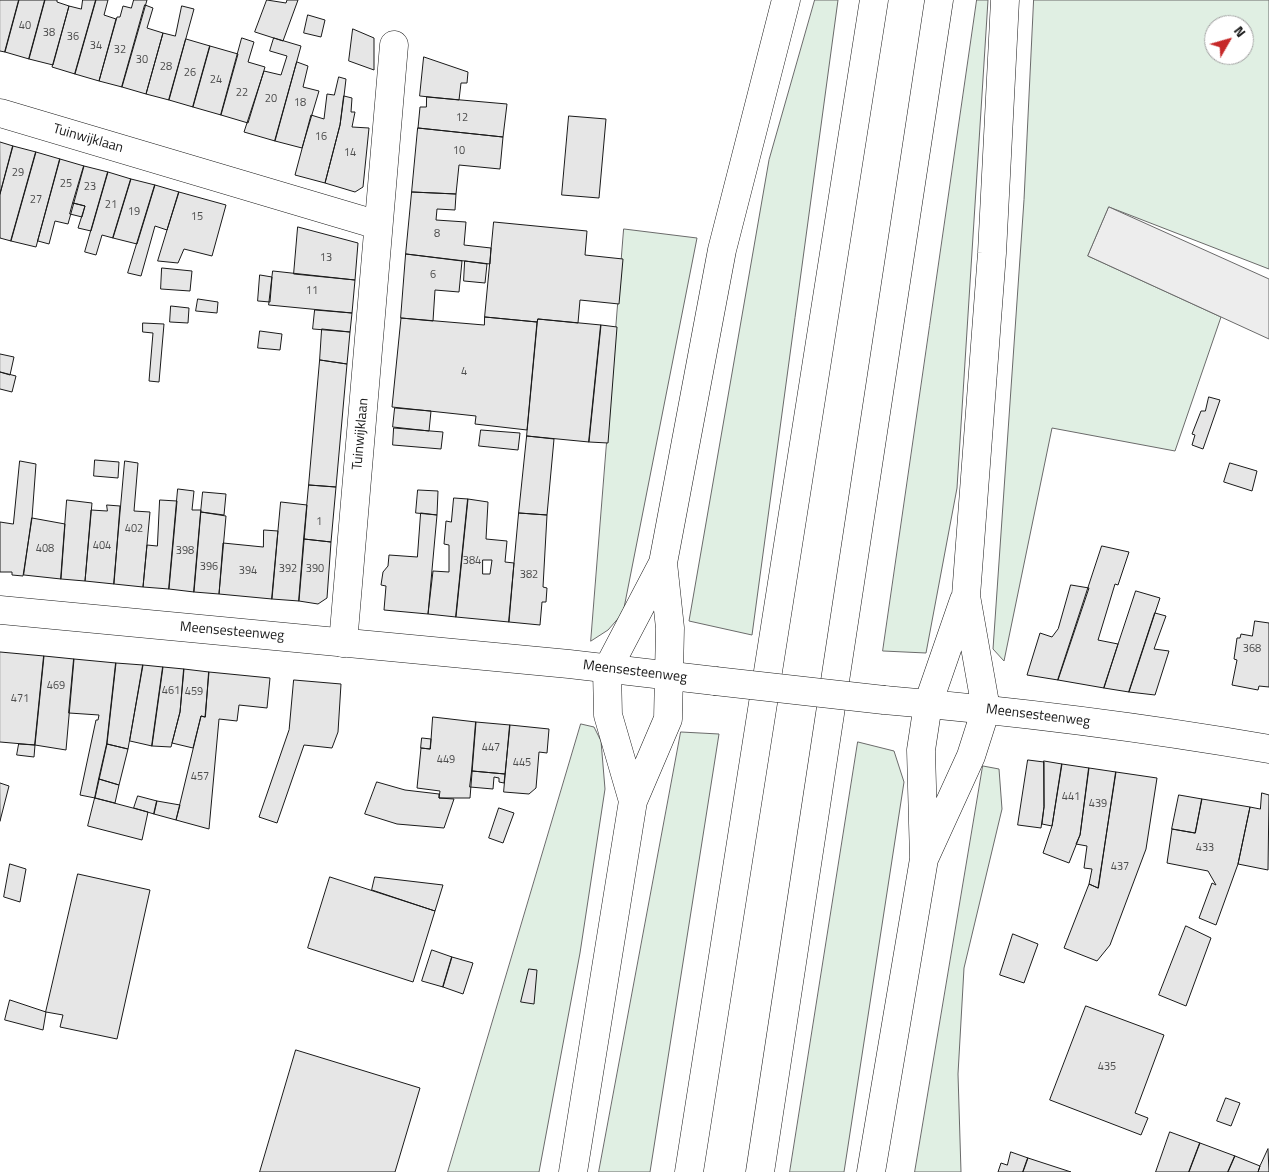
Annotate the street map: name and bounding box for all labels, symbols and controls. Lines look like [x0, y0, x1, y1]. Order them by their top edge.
north arrow [1204, 15, 1254, 65]
house number: 40 [19, 19, 31, 33]
text: N [1229, 21, 1252, 41]
house number: 38 [43, 26, 55, 40]
house number: 36 [67, 30, 79, 44]
house number: 34 [90, 39, 102, 53]
house number: 32 [114, 43, 126, 57]
house number: 30 [136, 53, 148, 67]
house number: 28 [160, 60, 172, 74]
house number: 26 [184, 66, 196, 80]
house number: 24 [210, 73, 222, 87]
house number: 22 [236, 86, 248, 100]
house number: 20 [265, 92, 277, 106]
house number: 18 [294, 96, 306, 110]
house number: 12 [456, 111, 468, 125]
street label: Tuinwijklaan [51, 121, 125, 157]
house number: 16 [315, 130, 327, 144]
house number: 10 [453, 144, 465, 158]
house number: 14 [344, 146, 356, 160]
house number: 29 [12, 166, 24, 180]
house number: 25 [60, 177, 72, 191]
house number: 23 [84, 180, 96, 194]
house number: 27 [30, 193, 42, 207]
house number: 21 [105, 198, 117, 212]
house number: 19 [128, 205, 140, 219]
house number: 15 [191, 210, 203, 224]
house number: 8 [434, 227, 440, 241]
house number: 13 [320, 251, 332, 265]
house number: 6 [430, 268, 436, 282]
house number: 11 [306, 284, 318, 298]
house number: 4 [461, 365, 467, 379]
street label: Tuinwijklaan [349, 397, 373, 471]
house number: 1 [316, 515, 322, 529]
house number: 402 [125, 522, 143, 536]
house number: 404 [93, 539, 111, 553]
house number: 408 [36, 542, 54, 556]
house number: 398 [176, 544, 194, 558]
house number: 384 [463, 554, 481, 568]
house number: 396 [200, 560, 218, 574]
house number: 392 [279, 562, 297, 576]
house number: 390 [306, 562, 324, 576]
house number: 394 [239, 564, 257, 578]
house number: 382 [520, 568, 538, 582]
street label: Meensesteenweg [179, 619, 285, 645]
house number: 368 [1243, 642, 1261, 656]
street label: Meensesteenweg [582, 657, 688, 687]
house number: 469 [47, 679, 65, 693]
house number: 461 [162, 684, 180, 698]
house number: 459 [185, 685, 203, 699]
house number: 471 [11, 692, 29, 706]
street label: Meensesteenweg [985, 701, 1091, 731]
house number: 447 [482, 741, 500, 755]
house number: 449 [437, 753, 455, 767]
house number: 445 [513, 756, 531, 770]
house number: 457 [191, 770, 209, 784]
house number: 441 [1062, 790, 1080, 804]
house number: 439 [1089, 797, 1107, 811]
house number: 433 [1196, 841, 1214, 855]
house number: 437 [1111, 860, 1129, 874]
house number: 435 [1098, 1060, 1116, 1074]

